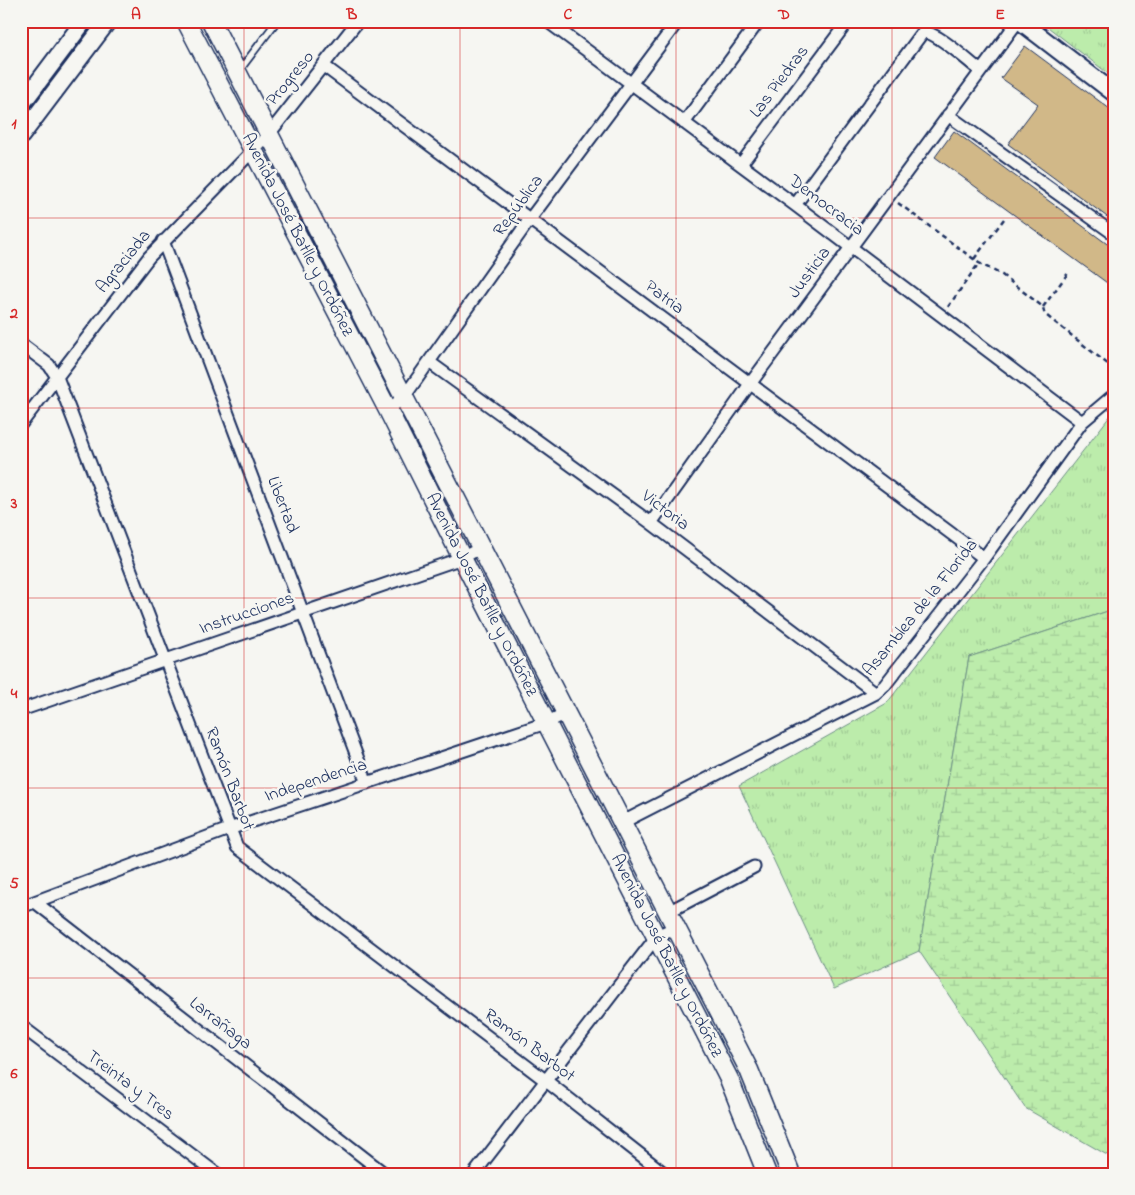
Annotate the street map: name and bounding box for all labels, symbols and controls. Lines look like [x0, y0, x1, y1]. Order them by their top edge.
text: A [131, 3, 141, 27]
text: B [346, 3, 358, 27]
text: C [564, 3, 573, 27]
text: D [777, 3, 790, 27]
text: E [995, 3, 1005, 27]
street label: Las Piedras [744, 40, 816, 124]
street label: Progreso [261, 46, 322, 113]
text: 1 [11, 112, 17, 136]
street label: Avenida José Batlle y Ordóñez [234, 129, 360, 342]
street label: Democracia [782, 168, 869, 243]
street label: República [488, 170, 550, 242]
street label: Agraciada [90, 225, 159, 300]
street label: Justicia [782, 242, 838, 304]
street label: Patria [639, 274, 689, 322]
text: 2 [9, 302, 18, 326]
street label: Libertad [259, 473, 305, 537]
street label: Victoria [635, 484, 695, 538]
street label: Avenida José Batlle y Ordóñez [418, 489, 544, 702]
text: 3 [10, 492, 18, 516]
street label: Asamblea de la Florida [857, 533, 985, 683]
street label: Instrucciones [196, 586, 298, 642]
text: 4 [10, 682, 18, 706]
street label: Ramón Barbot [197, 724, 261, 834]
street label: Independencia [262, 752, 370, 810]
street label: Avenida José Batlle y Ordóñez [603, 850, 729, 1063]
text: 5 [9, 872, 19, 896]
street label: Larrañaga [182, 991, 257, 1058]
street label: Ramón Barbot [478, 1003, 580, 1089]
street label: Treinta y Tres [81, 1044, 179, 1128]
text: 6 [9, 1062, 18, 1086]

